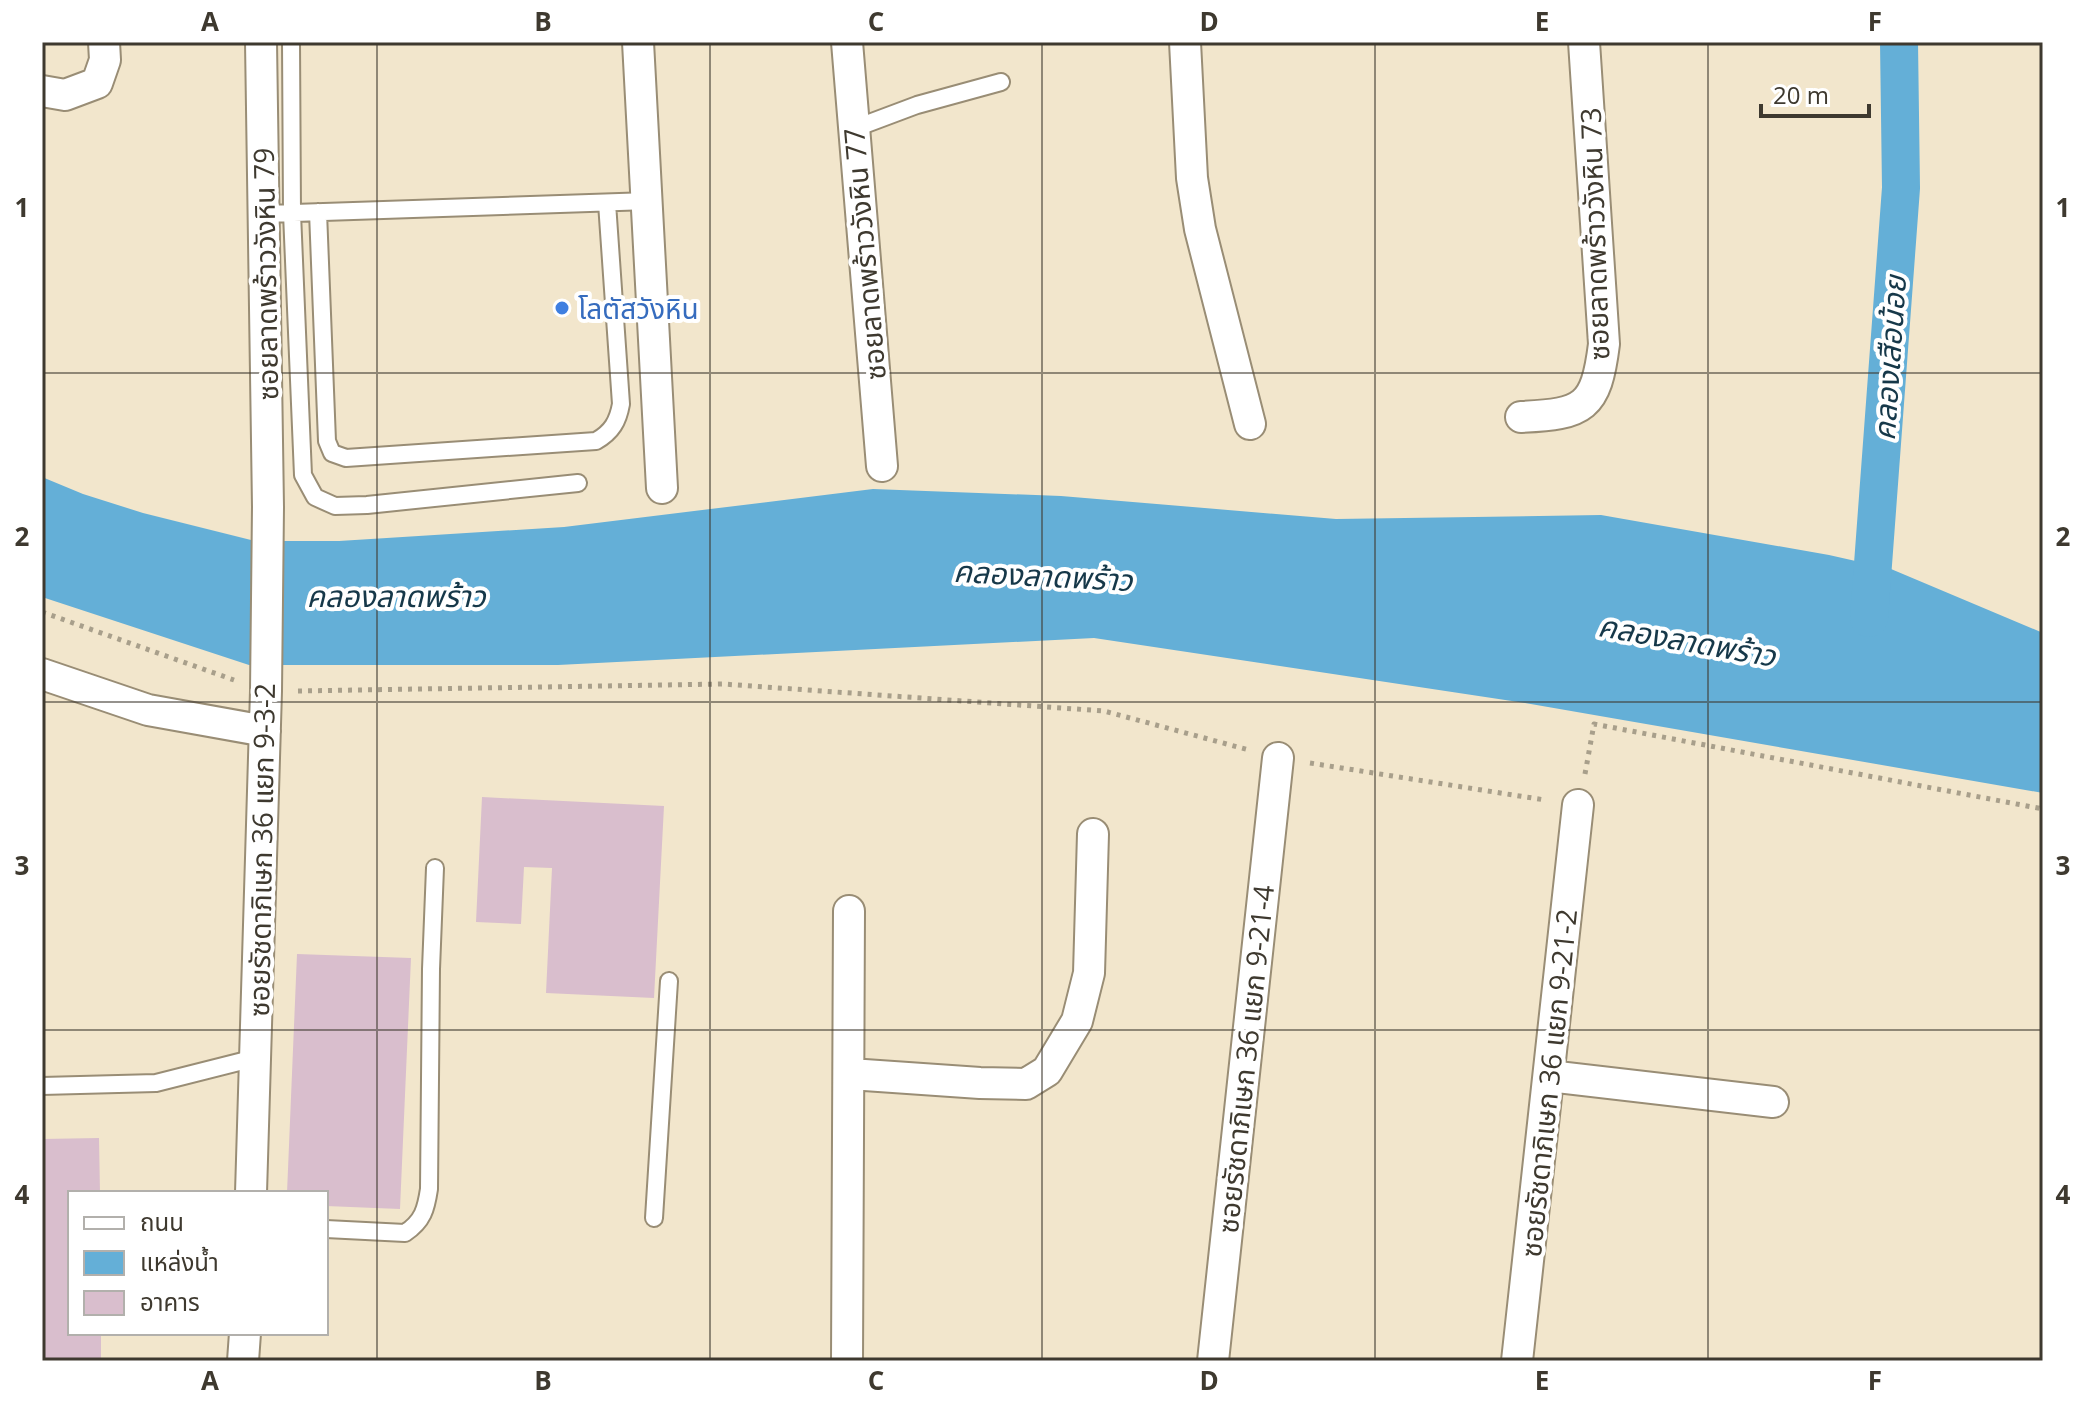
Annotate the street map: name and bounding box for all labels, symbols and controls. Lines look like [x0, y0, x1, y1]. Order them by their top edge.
text: A [201, 3, 219, 39]
text: B [534, 3, 552, 39]
text: C [868, 3, 884, 39]
text: D [1199, 3, 1219, 39]
text: E [1535, 3, 1549, 39]
text: F [1868, 3, 1882, 39]
scale bar [1761, 68, 1869, 118]
text: 20 m [1773, 78, 1829, 111]
street label: ซอยลาดพร้าววังหิน 73 [1571, 107, 1617, 361]
street label: ซอยลาดพร้าววังหิน 77 [834, 126, 894, 382]
street label: ซอยลาดพร้าววังหิน 79 [244, 147, 286, 401]
text: 1 [15, 189, 29, 225]
text: 1 [2056, 189, 2070, 225]
water label: คลองเสือน้อย [1863, 272, 1915, 442]
place label: โลตัสวังหิน [578, 289, 699, 327]
marker: โลตัสวังหิน [553, 299, 571, 317]
text: 2 [15, 518, 30, 554]
text: 2 [2056, 518, 2071, 554]
water label: คลองลาดพร้าว [952, 550, 1135, 600]
water label: คลองลาดพร้าว [306, 575, 487, 616]
water label: คลองลาดพร้าว [1595, 604, 1780, 676]
street label: ซอยรัชดาภิเษก 36 แยก 9-3-2 [239, 683, 283, 1017]
text: 3 [15, 847, 29, 883]
text: 3 [2056, 847, 2070, 883]
street label: ซอยรัชดาภิเษก 36 แยก 9-21-4 [1208, 883, 1282, 1235]
street label: ซอยรัชดาภิเษก 36 แยก 9-21-2 [1511, 907, 1585, 1259]
text: 4 [15, 1176, 30, 1212]
text: 4 [2056, 1176, 2071, 1212]
legend [68, 1191, 328, 1335]
text: ถนน [140, 1205, 184, 1238]
text: แหล่งน้ำ [140, 1245, 219, 1278]
text: อาคาร [140, 1285, 200, 1318]
text: A [201, 1362, 219, 1398]
text: B [534, 1362, 552, 1398]
text: C [868, 1362, 884, 1398]
text: D [1199, 1362, 1219, 1398]
text: E [1535, 1362, 1549, 1398]
text: F [1868, 1362, 1882, 1398]

